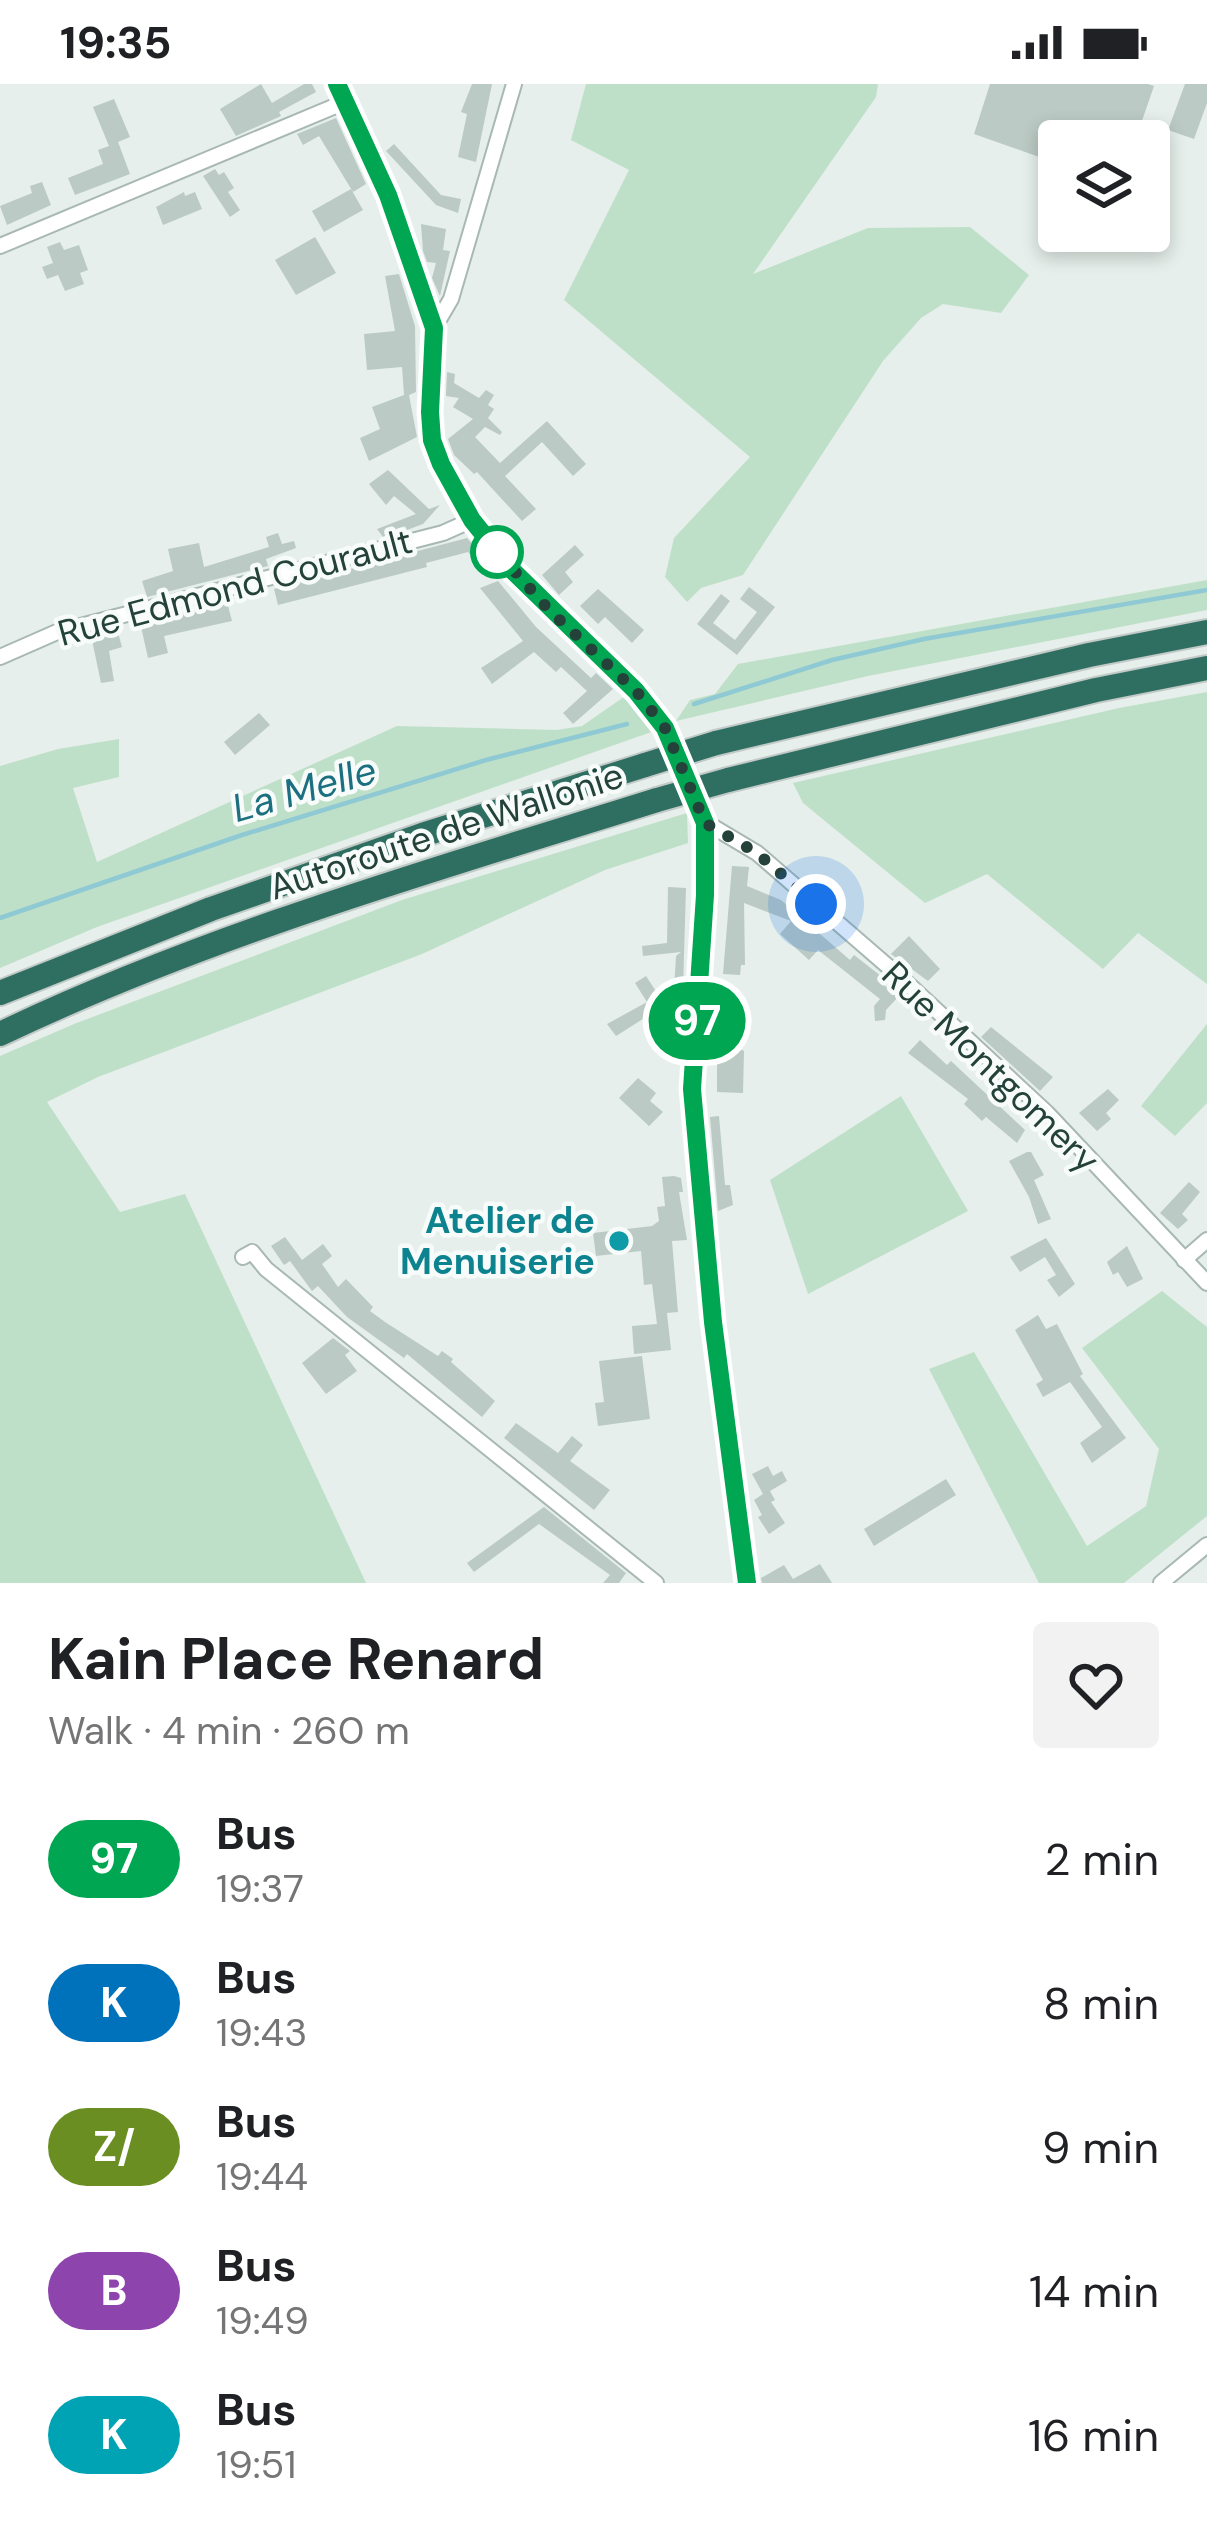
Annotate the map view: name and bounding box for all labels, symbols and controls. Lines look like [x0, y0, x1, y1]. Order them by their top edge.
text: 19:35 [60, 13, 172, 72]
map controls [1038, 120, 1170, 252]
button: layers [1038, 120, 1170, 252]
street label: Rue Edmond Courault [53, 517, 417, 657]
unlabelled marker [472, 527, 522, 577]
water label: La Melle [226, 744, 382, 834]
street label: Autoroute de Wallonie [263, 752, 629, 910]
your location [786, 874, 846, 934]
street label: Rue Montgomery [872, 951, 1110, 1183]
line badge: 97 [643, 982, 751, 1060]
text: 97 [673, 993, 721, 1048]
place label: Atelier de Menuiserie [400, 1197, 595, 1285]
marker: Atelier de Menuiserie [606, 1228, 632, 1254]
text: Kain Place Renard [48, 1622, 544, 1697]
button: heart [1033, 1622, 1159, 1748]
text: Walk · 4 min · 260 m [48, 1705, 410, 1756]
text: Bus [216, 1804, 296, 1863]
text: 2 min [1044, 1830, 1159, 1889]
text: 97 [90, 1831, 138, 1886]
text: 19:37 [216, 1863, 304, 1914]
text: Bus [216, 1948, 296, 2007]
text: 8 min [1043, 1974, 1159, 2033]
text: K [100, 1975, 128, 2030]
text: 19:43 [216, 2007, 307, 2058]
text: Bus [216, 2092, 296, 2151]
text: 9 min [1042, 2118, 1159, 2177]
text: Z/ [93, 2119, 135, 2174]
text: 19:44 [216, 2151, 308, 2202]
text: Bus [216, 2236, 296, 2295]
text: 14 min [1029, 2262, 1159, 2321]
text: B [101, 2263, 127, 2318]
text: 19:49 [216, 2295, 309, 2346]
text: Bus [216, 2380, 296, 2439]
text: 16 min [1028, 2406, 1159, 2465]
text: K [100, 2407, 128, 2462]
text: 19:51 [216, 2439, 297, 2490]

